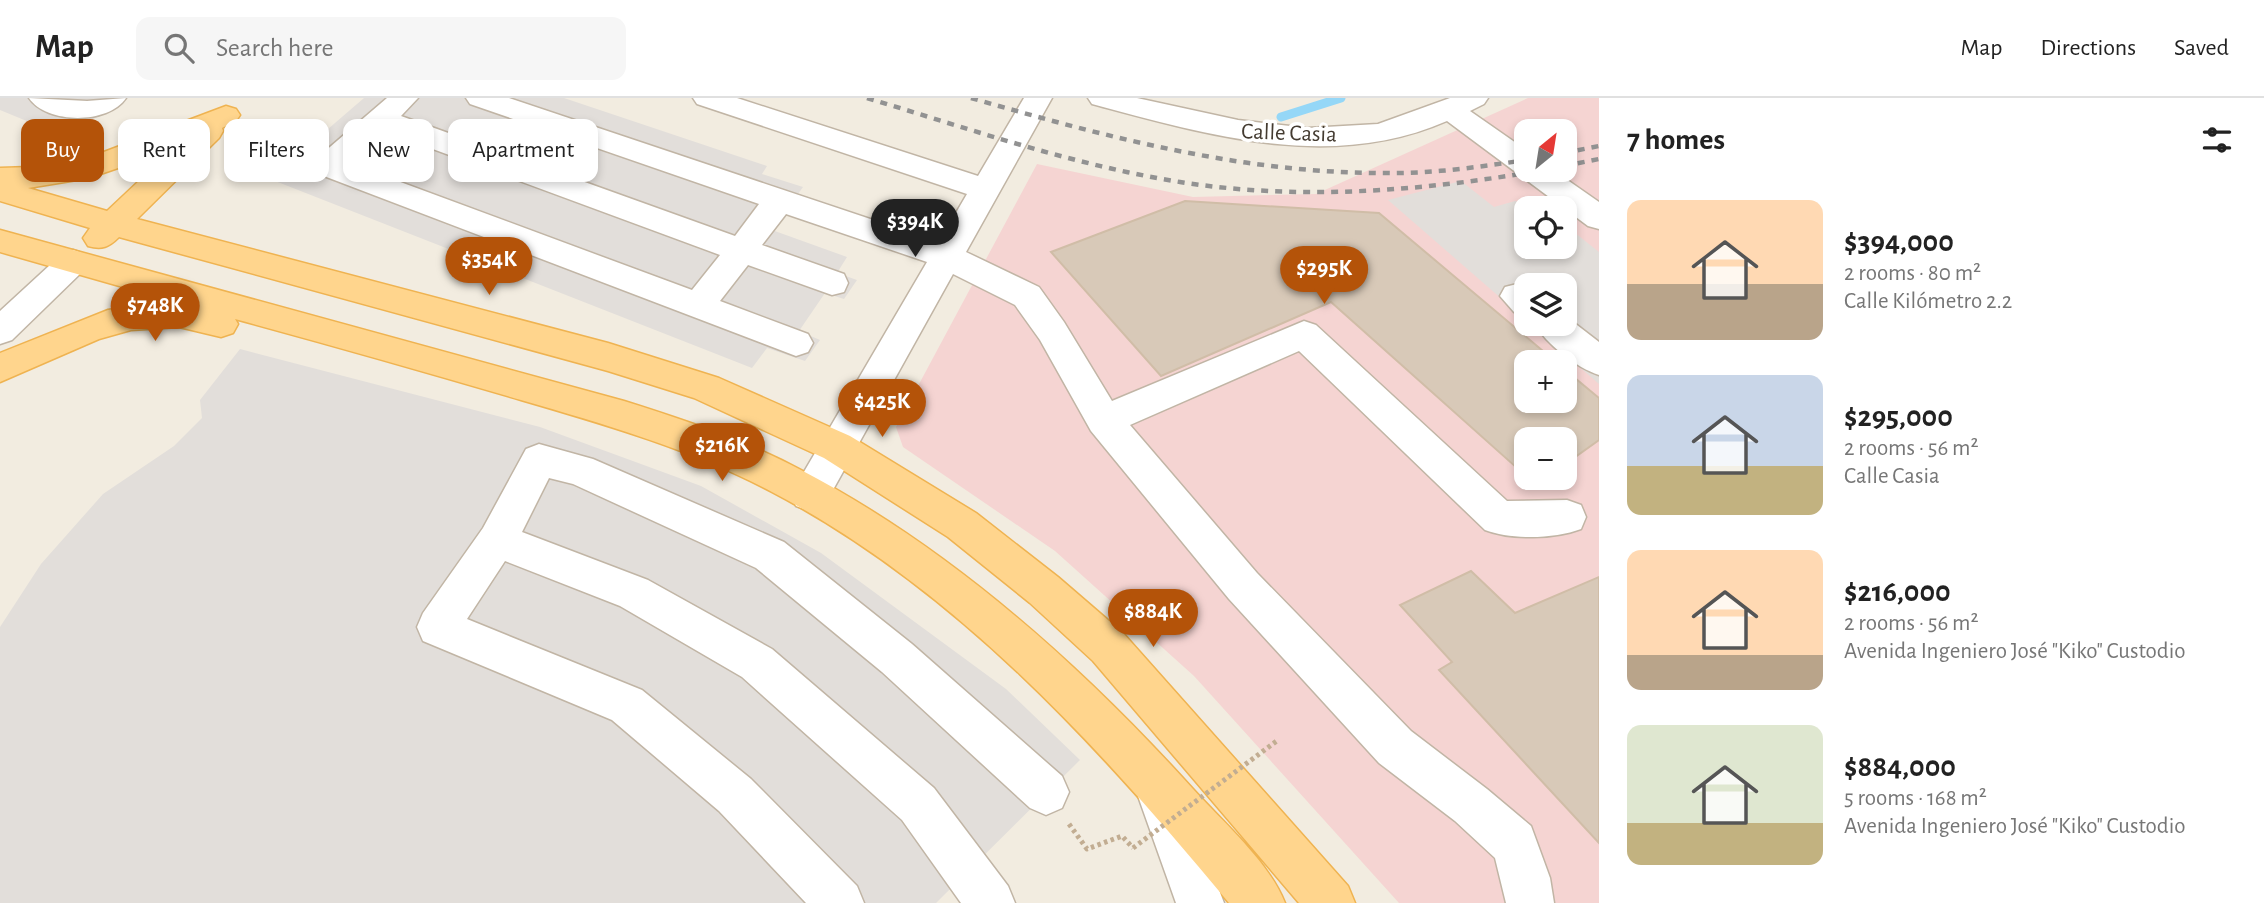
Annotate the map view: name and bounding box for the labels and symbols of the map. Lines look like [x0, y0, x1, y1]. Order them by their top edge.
north arrow [1514, 119, 1577, 182]
street label: Calle Casia [1241, 120, 1337, 147]
pin: $394K [866, 200, 964, 259]
pin: $354K [440, 238, 538, 297]
pin: $295K [1275, 246, 1373, 306]
pin: $748K [106, 284, 204, 343]
pin: $425K [833, 380, 931, 439]
pin: $216K [673, 424, 771, 483]
pin: $884K [1104, 589, 1202, 649]

